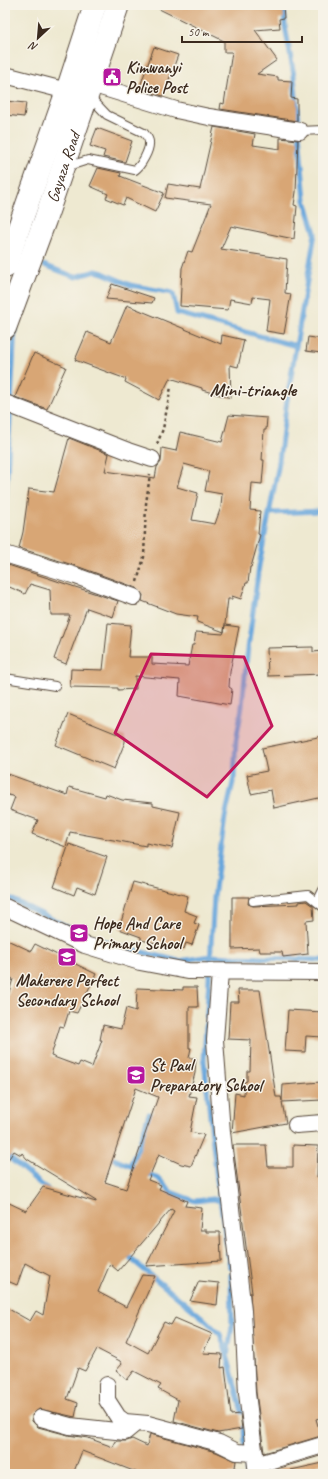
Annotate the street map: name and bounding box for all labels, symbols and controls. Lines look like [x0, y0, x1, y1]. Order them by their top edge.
north arrow [18, 18, 58, 58]
scale bar [182, 18, 302, 44]
text: 50 m [188, 24, 210, 40]
text: N [26, 38, 40, 55]
place label: Kimwanyi Police Post [126, 57, 189, 98]
public building icon: Kimwanyi Police Post [101, 66, 123, 88]
street label: Gayaza Road [42, 127, 86, 205]
district label: Mini-triangle [210, 378, 298, 402]
place label: Hope And Care Primary School [93, 913, 186, 954]
school or university icon: Hope And Care Primary School [68, 922, 90, 944]
school or university icon: Makerere Perfect Secondary School [56, 946, 78, 968]
place label: Makerere Perfect Secondary School [16, 970, 121, 1011]
place label: St Paul Preparatory School [150, 1055, 265, 1096]
school or university icon: St Paul Preparatory School [125, 1064, 147, 1086]

